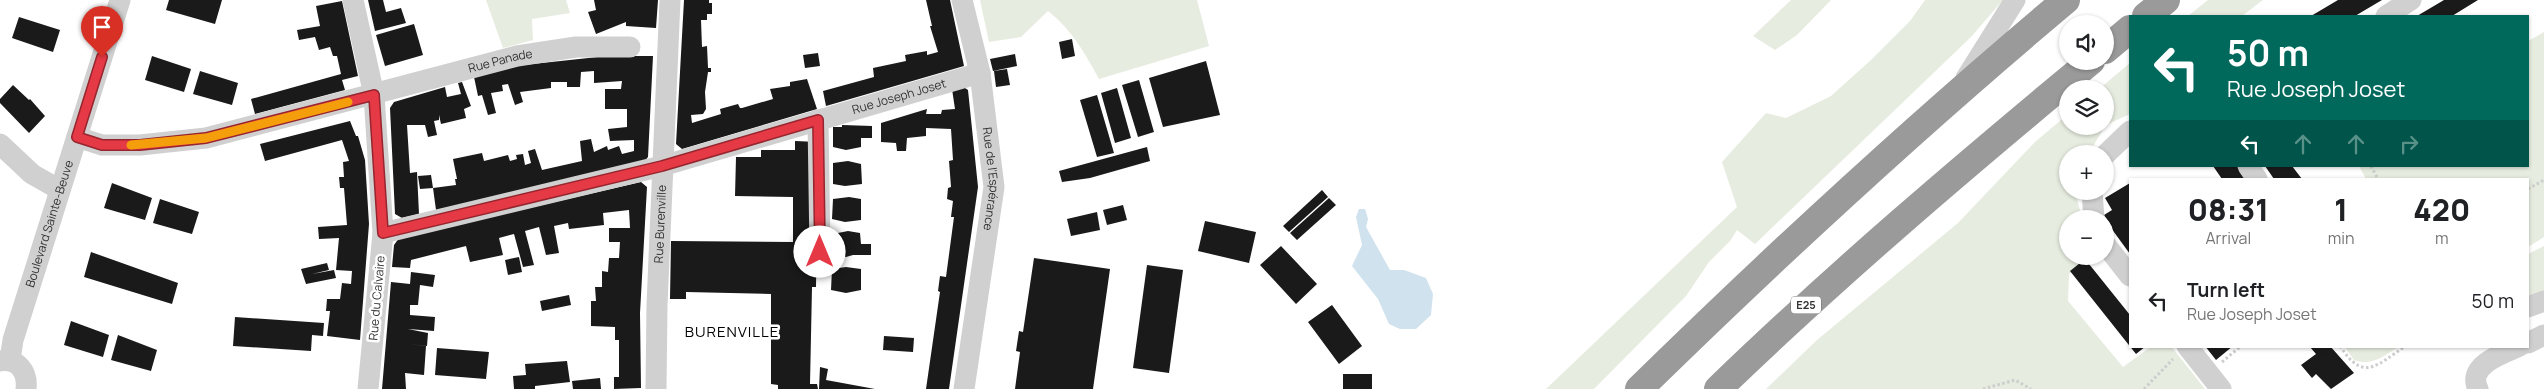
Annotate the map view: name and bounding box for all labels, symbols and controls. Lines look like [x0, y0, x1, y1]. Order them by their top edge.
pin [81, 6, 123, 57]
icon: arrive [88, 13, 116, 41]
map controls [2059, 15, 2114, 265]
button: sound [2059, 15, 2114, 70]
text: 50 m [2227, 29, 2309, 77]
icon: left [2144, 35, 2209, 100]
street label: Rue Panade [466, 45, 534, 77]
street label: Rue Joseph Joset [850, 74, 948, 118]
text: Rue Joseph Joset [2227, 74, 2405, 104]
button: layers [2059, 80, 2114, 135]
street label: Rue de l'Espérance [979, 126, 1003, 232]
icon: left [2236, 130, 2264, 158]
icon: ahead [2289, 130, 2317, 158]
icon: ahead [2342, 130, 2370, 158]
icon: right [2395, 130, 2423, 158]
button: + [2059, 145, 2114, 200]
street label: Boulevard Sainte-Beuve [21, 158, 77, 289]
street label: Rue Burenville [650, 185, 670, 264]
text: 08:31 [2188, 189, 2269, 230]
text: 1 [2334, 189, 2348, 230]
text: 420 [2413, 189, 2470, 230]
button: − [2059, 210, 2114, 265]
position arrow [793, 225, 845, 277]
text: Arrival [2205, 227, 2251, 249]
text: min [2328, 227, 2354, 249]
text: m [2435, 227, 2449, 249]
street label: Rue du Calvaire [364, 255, 389, 341]
text: Turn left [2187, 277, 2265, 303]
icon: left [2144, 287, 2172, 315]
text: 50 m [2472, 288, 2514, 314]
road number: E25 [1791, 296, 1821, 314]
text: Rue Joseph Joset [2187, 303, 2317, 325]
district label: BURENVILLE [685, 321, 779, 342]

